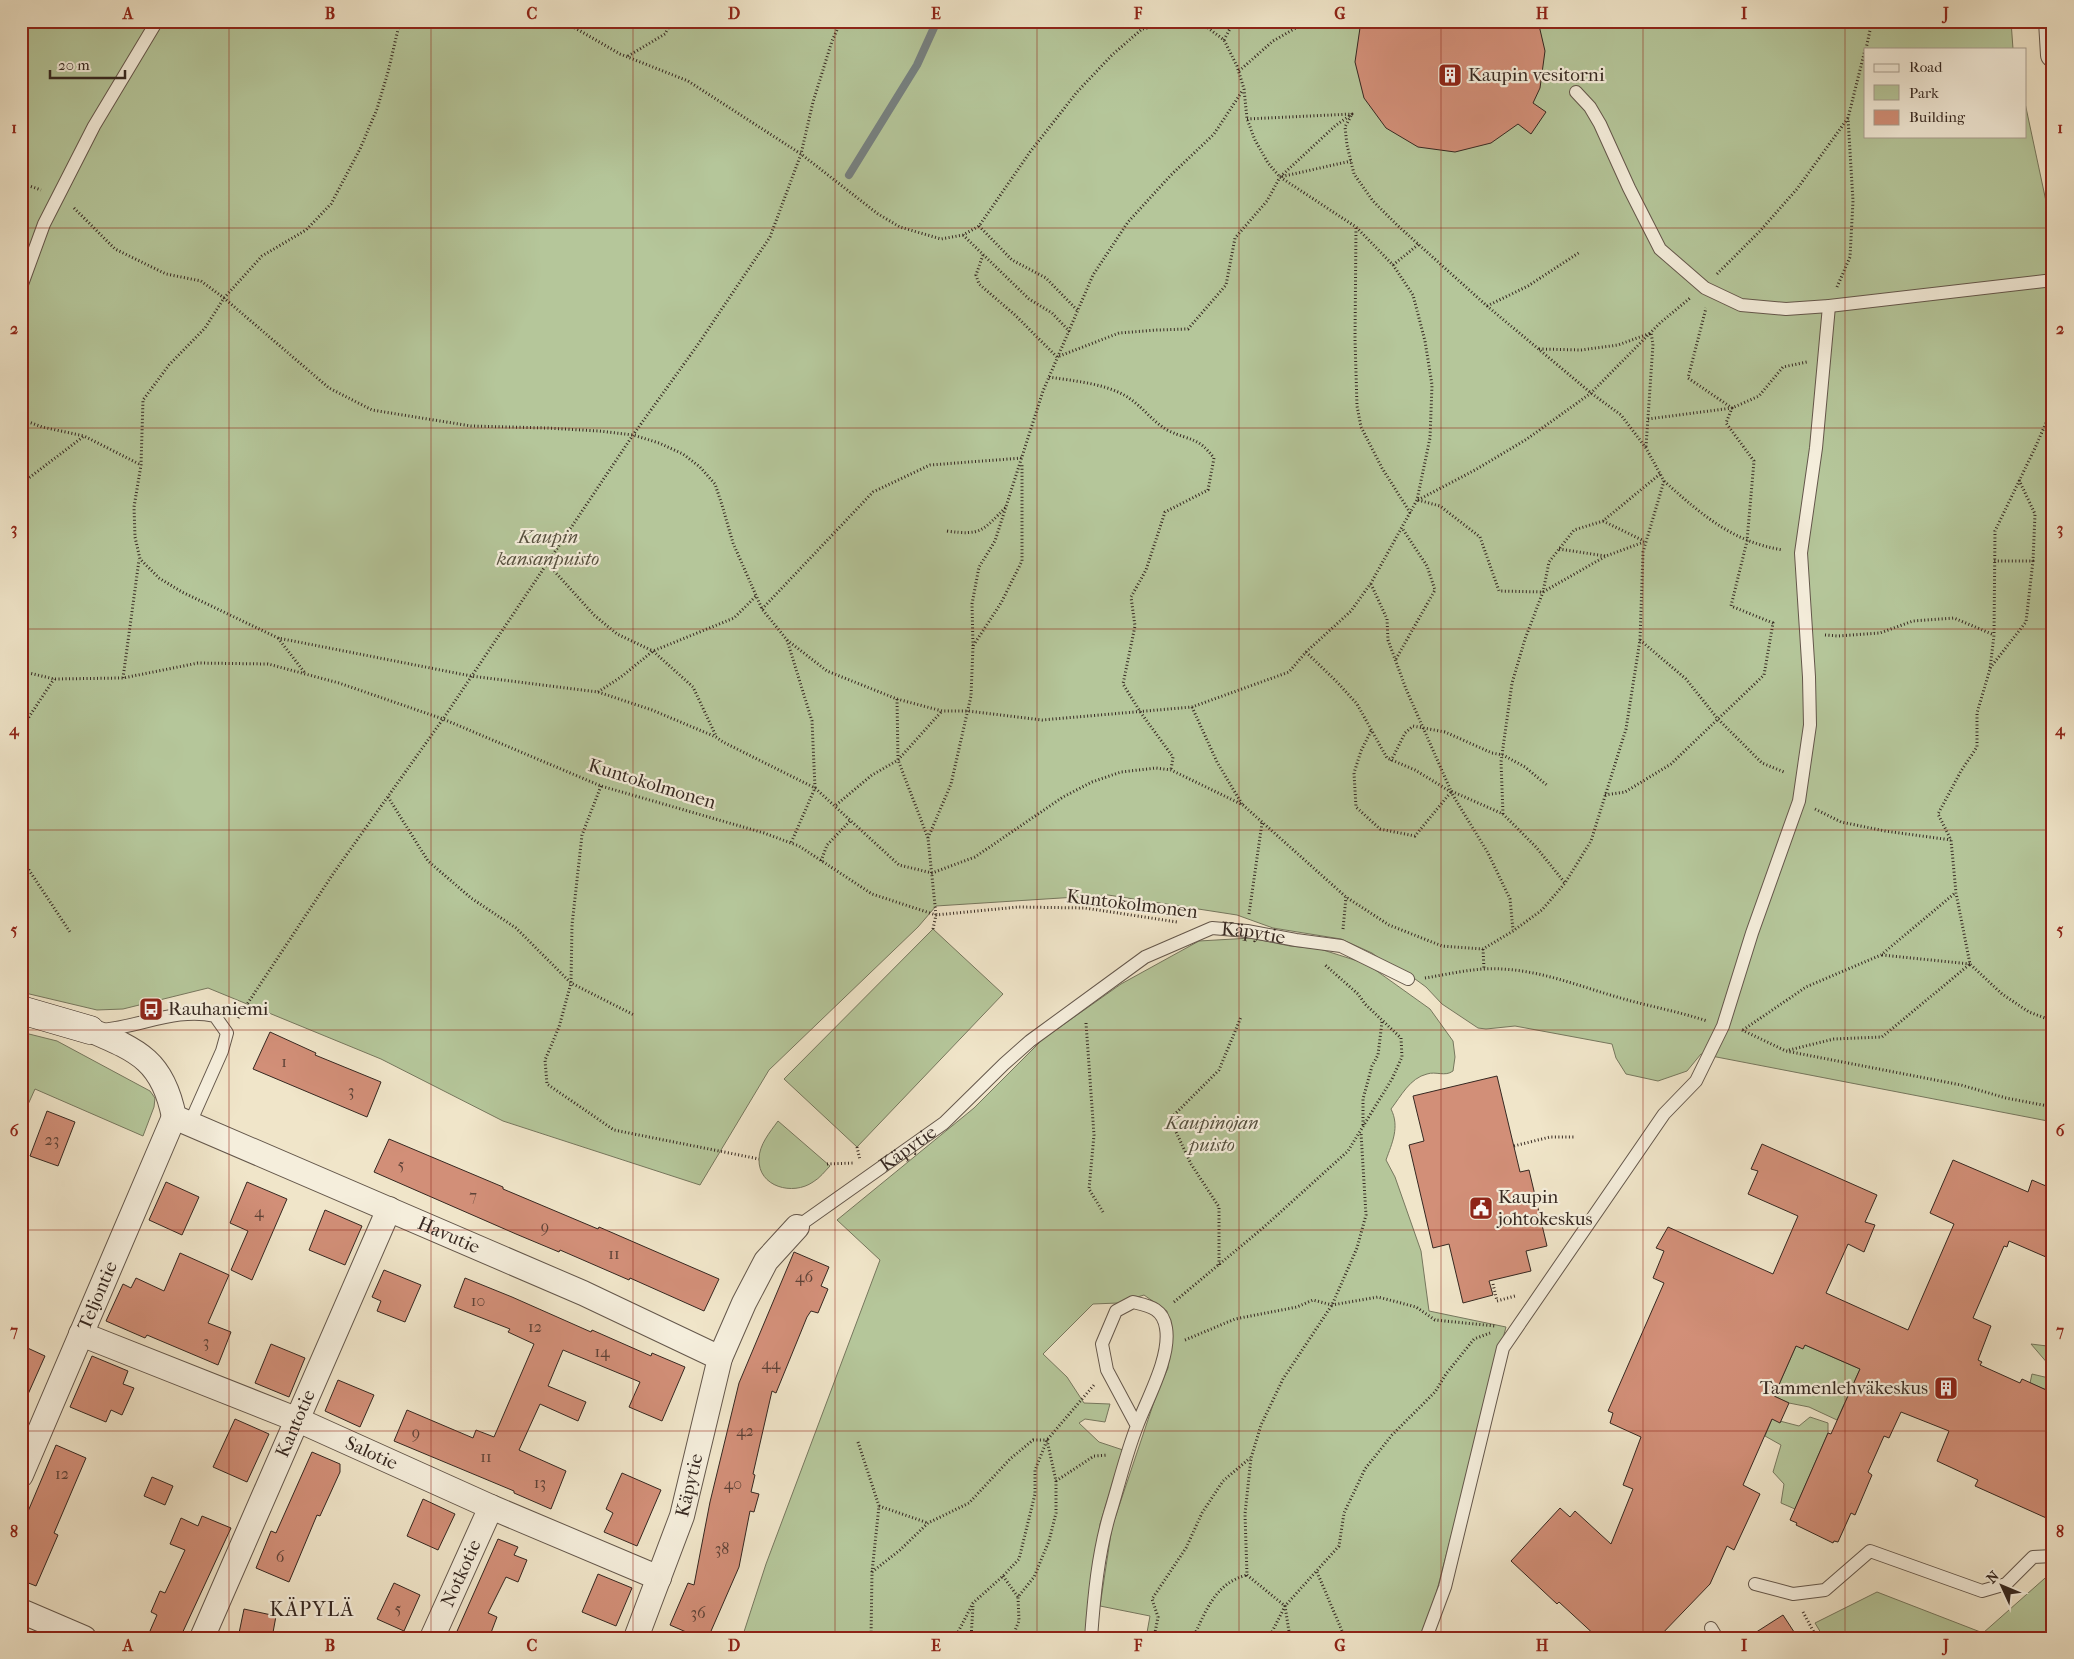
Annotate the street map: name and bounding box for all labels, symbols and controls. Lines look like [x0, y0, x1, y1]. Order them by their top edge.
text: A [122, 4, 134, 23]
text: B [325, 4, 335, 23]
text: C [527, 4, 538, 23]
text: D [728, 4, 740, 23]
text: E [931, 4, 941, 23]
text: F [1133, 4, 1143, 23]
text: G [1334, 4, 1346, 23]
text: H [1536, 4, 1549, 23]
text: I [1741, 4, 1748, 23]
text: J [1941, 4, 1949, 24]
scale bar [50, 48, 125, 80]
legend [1864, 48, 2026, 138]
text: 20 m [58, 56, 90, 74]
text: Road [1909, 58, 1943, 76]
building icon: Kaupin vesitorni [1437, 62, 1463, 88]
place label: Kaupin vesitorni [1468, 64, 1605, 86]
text: Park [1909, 84, 1939, 102]
text: Building [1909, 108, 1966, 126]
text: 1 [11, 118, 17, 137]
text: 1 [2057, 118, 2063, 137]
text: 2 [10, 319, 18, 338]
text: 2 [2056, 319, 2064, 338]
text: 3 [11, 519, 17, 539]
text: 3 [2057, 519, 2063, 539]
park label: Kaupin kansanpuisto [496, 526, 599, 570]
text: 4 [8, 720, 20, 740]
text: 4 [2054, 720, 2066, 740]
street label: Kuntokolmonen [586, 754, 718, 814]
street label: Kuntokolmonen [1065, 885, 1199, 923]
street label: Käpytie [1220, 918, 1287, 949]
text: 5 [11, 920, 18, 939]
text: 5 [2057, 920, 2064, 939]
bus stop icon: Rauhaniemi [138, 996, 164, 1022]
place label: Rauhaniemi [168, 998, 269, 1020]
house number: 1 [281, 1052, 287, 1071]
house number: 3 [348, 1081, 354, 1100]
park label: Kaupinojan puisto [1163, 1112, 1259, 1156]
text: 6 [10, 1121, 19, 1140]
street label: Käpytie [875, 1121, 941, 1176]
text: 6 [2056, 1121, 2065, 1140]
house number: 23 [45, 1130, 59, 1149]
house number: 5 [398, 1155, 405, 1174]
house number: 7 [469, 1186, 477, 1205]
place label: Kaupin johtokeskus [1496, 1186, 1593, 1230]
public building icon: Kaupin johtokeskus [1468, 1195, 1494, 1221]
house number: 4 [254, 1202, 264, 1221]
street label: Havutie [414, 1212, 483, 1258]
house number: 9 [541, 1217, 549, 1236]
house number: 11 [608, 1244, 620, 1263]
street label: Teljontie [73, 1258, 122, 1333]
house number: 46 [795, 1267, 813, 1286]
house number: 10 [471, 1291, 485, 1310]
house number: 12 [528, 1317, 542, 1336]
text: 7 [9, 1321, 18, 1340]
text: 7 [2055, 1321, 2064, 1340]
house number: 3 [203, 1332, 209, 1351]
house number: 14 [594, 1342, 610, 1361]
house number: 44 [762, 1354, 781, 1373]
building icon: Tammenlehväkeskus [1933, 1375, 1959, 1401]
place label: Tammenlehväkeskus [1760, 1377, 1928, 1399]
street label: Kantotie [271, 1386, 320, 1461]
house number: 42 [736, 1421, 754, 1440]
house number: 9 [412, 1423, 420, 1442]
street label: Salotie [342, 1432, 401, 1474]
house number: 11 [480, 1447, 492, 1466]
street label: Käpytie [671, 1451, 708, 1519]
house number: 12 [55, 1464, 69, 1483]
house number: 13 [534, 1473, 546, 1492]
house number: 40 [724, 1474, 742, 1493]
text: 8 [10, 1522, 18, 1541]
text: 8 [2056, 1522, 2064, 1541]
street label: Notkotie [437, 1536, 486, 1610]
house number: 38 [715, 1539, 729, 1558]
house number: 6 [276, 1547, 285, 1566]
north arrow [1976, 1562, 2026, 1612]
text: N [1983, 1567, 2003, 1587]
district label: KÄPYLÄ [270, 1597, 354, 1621]
house number: 5 [395, 1599, 402, 1618]
house number: 36 [690, 1603, 706, 1622]
text: A [122, 1636, 134, 1655]
text: B [325, 1636, 335, 1655]
text: C [527, 1636, 538, 1655]
text: D [728, 1636, 740, 1655]
text: E [931, 1636, 941, 1655]
text: F [1133, 1636, 1143, 1655]
text: G [1334, 1636, 1346, 1655]
text: H [1536, 1636, 1549, 1655]
text: I [1741, 1636, 1748, 1655]
text: J [1941, 1636, 1949, 1656]

